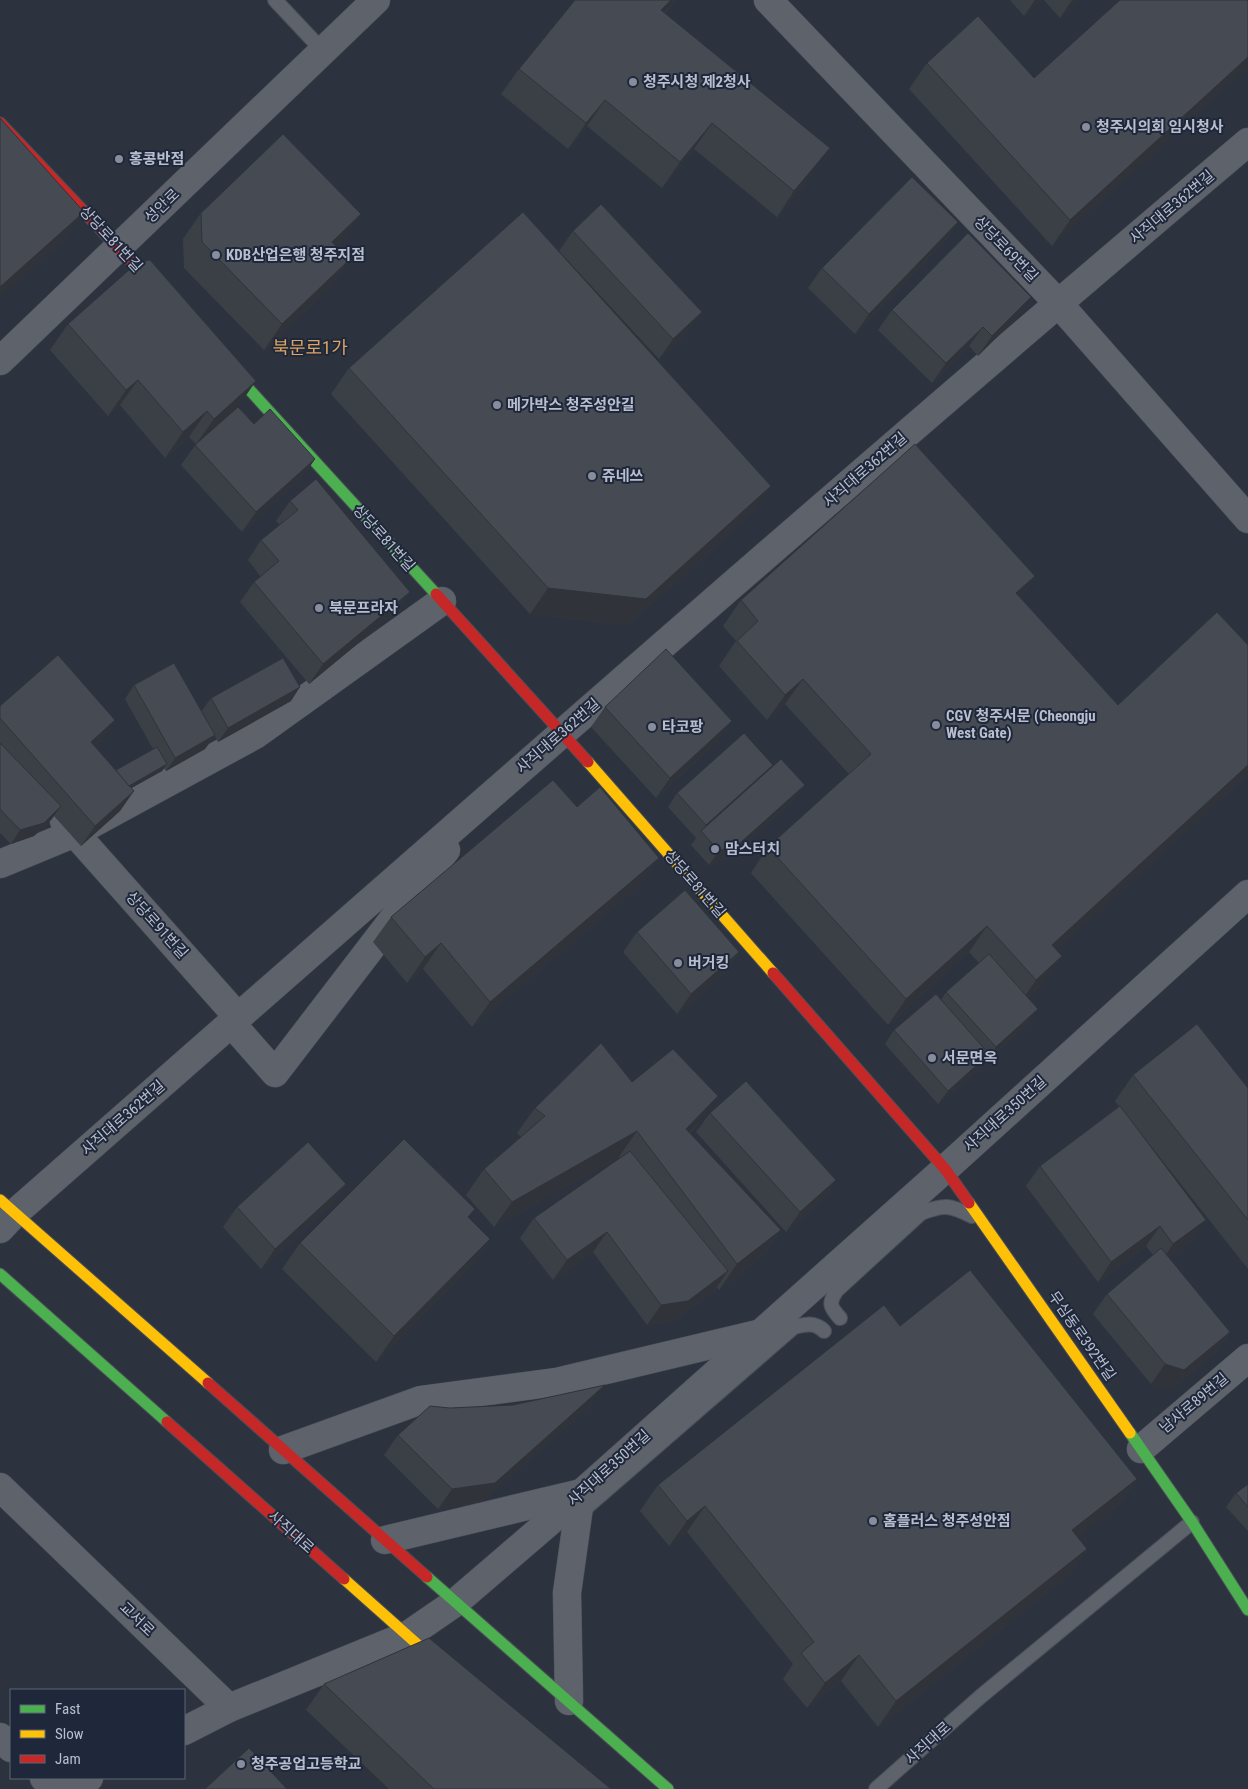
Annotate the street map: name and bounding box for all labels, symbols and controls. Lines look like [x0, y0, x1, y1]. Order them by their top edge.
place label: 청주시청 제2청사 [643, 73, 751, 91]
marker: 청주시청 제2청사 [627, 76, 639, 88]
place label: 청주시의회 임시청사 [1096, 118, 1224, 136]
marker: 청주시의회 임시청사 [1080, 121, 1092, 133]
place label: 홍콩반점 [129, 150, 184, 168]
marker: 홍콩반점 [113, 153, 125, 165]
street label: 사직대로362번길 [1126, 166, 1218, 248]
street label: 성안로 [141, 185, 183, 227]
street label: 상당로81번길 [76, 202, 146, 276]
street label: 상당로69번길 [970, 213, 1042, 285]
place label: KDB산업은행 청주지점 [226, 246, 365, 264]
marker: KDB산업은행 청주지점 [210, 249, 222, 261]
district label: 북문로1가 [272, 337, 348, 358]
place label: 메가박스 청주성안길 [507, 396, 635, 414]
marker: 메가박스 청주성안길 [491, 399, 503, 411]
street label: 사직대로362번길 [819, 429, 911, 511]
place label: 쥬네쓰 [602, 467, 644, 485]
marker: 쥬네쓰 [586, 470, 598, 482]
street label: 상당로81번길 [349, 501, 419, 575]
place label: 북문프라자 [329, 599, 398, 617]
marker: 북문프라자 [313, 602, 325, 614]
street label: 사직대로362번길 [512, 695, 604, 777]
place label: CGV 청주서문 (Cheongju West Gate) [946, 707, 1096, 742]
place label: 타코팡 [662, 718, 704, 736]
marker: CGV 청주서문 (Cheongju West Gate) [930, 719, 942, 731]
marker: 타코팡 [646, 721, 658, 733]
place label: 맘스터치 [725, 840, 780, 858]
marker: 맘스터치 [709, 843, 721, 855]
street label: 상당로81번길 [661, 846, 729, 922]
street label: 상당로91번길 [122, 888, 192, 962]
place label: 버거킹 [688, 954, 729, 972]
marker: 버거킹 [672, 957, 684, 969]
place label: 서문면옥 [942, 1049, 997, 1067]
marker: 서문면옥 [926, 1052, 938, 1064]
street label: 사직대로350번길 [960, 1072, 1050, 1156]
street label: 사직대로362번길 [77, 1077, 169, 1159]
street label: 무심동로392번길 [1045, 1288, 1119, 1384]
street label: 남사로89번길 [1156, 1369, 1232, 1437]
street label: 사직대로350번길 [564, 1426, 654, 1510]
street label: 사직대로 [264, 1507, 318, 1557]
place label: 홈플러스 청주성안점 [883, 1512, 1011, 1530]
marker: 홈플러스 청주성안점 [867, 1515, 879, 1527]
street label: 교서로 [116, 1598, 158, 1640]
legend [10, 1689, 185, 1779]
text: Fast [55, 1700, 80, 1718]
street label: 사직대로 [901, 1718, 955, 1768]
text: Slow [55, 1725, 84, 1743]
text: Jam [55, 1750, 81, 1768]
place label: 청주공업고등학교 [251, 1755, 362, 1773]
marker: 청주공업고등학교 [235, 1758, 247, 1770]

